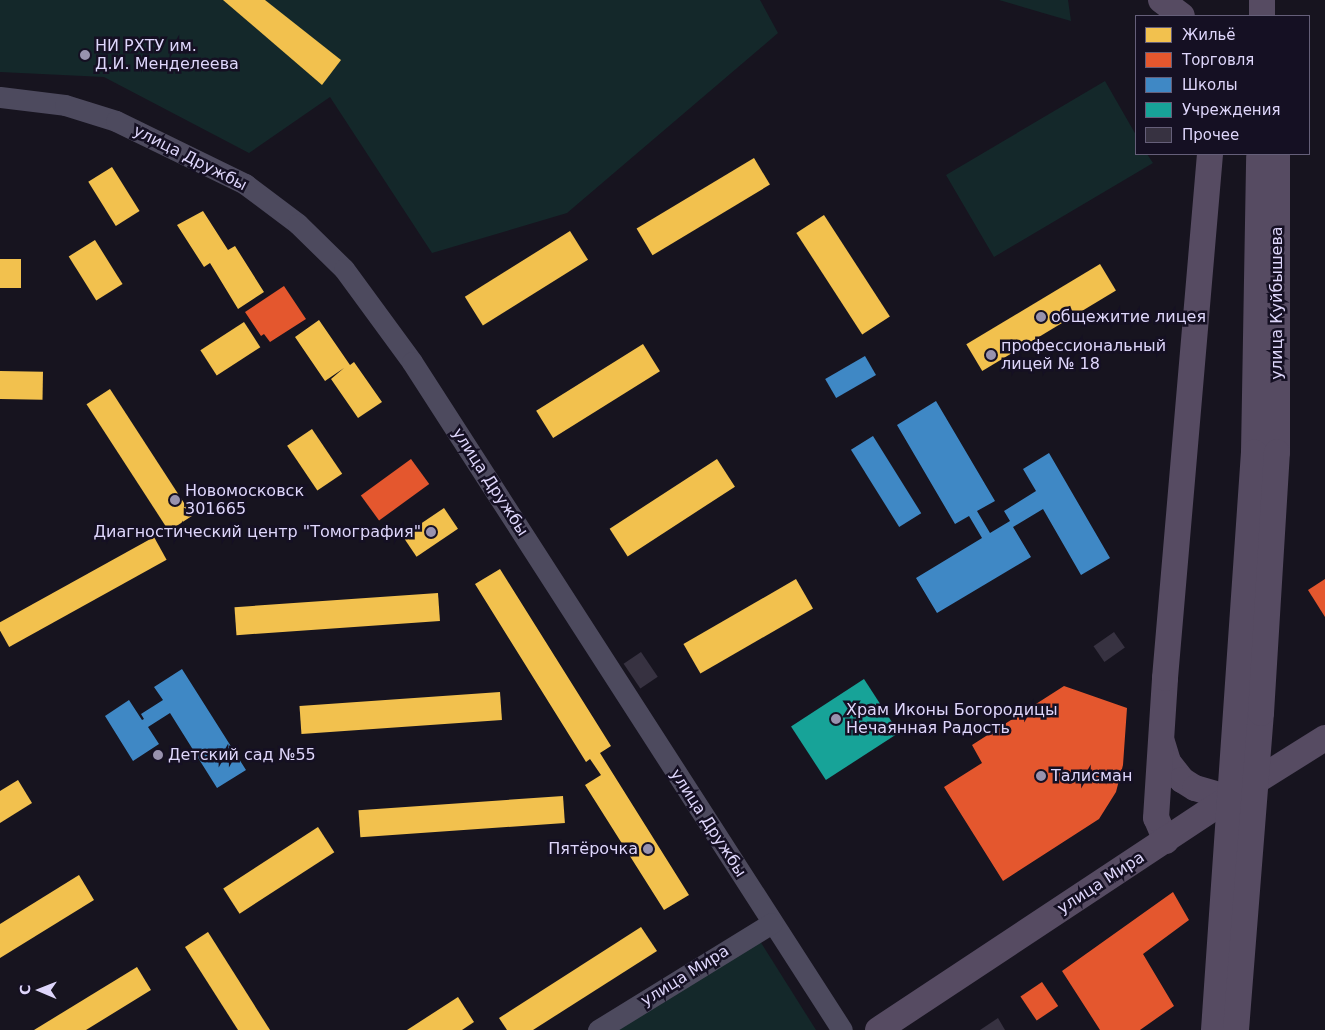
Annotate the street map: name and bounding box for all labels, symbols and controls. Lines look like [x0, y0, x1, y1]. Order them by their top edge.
legend [1135, 15, 1310, 155]
text: Жильё [1182, 26, 1236, 44]
place label: НИ РХТУ им. Д.И. Менделеева [95, 36, 239, 74]
marker: НИ РХТУ им. Д.И. Менделеева [79, 49, 91, 61]
text: Торговля [1182, 51, 1254, 69]
text: Школы [1182, 76, 1238, 94]
text: Учреждения [1182, 101, 1280, 119]
street label: улица Дружбы [130, 121, 250, 195]
text: Прочее [1182, 126, 1239, 144]
street label: улица Куйбышева [1267, 226, 1287, 380]
place label: общежитие лицея [1051, 307, 1206, 327]
marker: общежитие лицея [1035, 311, 1047, 323]
place label: профессиональный лицей № 18 [1001, 336, 1166, 374]
marker: профессиональный лицей № 18 [985, 349, 997, 361]
street label: улица Дружбы [448, 424, 532, 540]
place label: Новомосковск 301665 [185, 481, 304, 519]
marker: Новомосковск 301665 [169, 494, 181, 506]
place label: Диагностический центр "Томография" [94, 522, 421, 542]
marker: Диагностический центр "Томография" [425, 526, 437, 538]
place label: Храм Иконы Богородицы Нечаянная Радость [846, 700, 1058, 738]
marker: Храм Иконы Богородицы Нечаянная Радость [830, 713, 842, 725]
place label: Детский сад №55 [168, 745, 316, 765]
marker: Детский сад №55 [152, 749, 164, 761]
street label: улица Дружбы [666, 765, 750, 881]
place label: Талисман [1051, 766, 1132, 786]
marker: Талисман [1035, 770, 1047, 782]
place label: Пятёрочка [548, 839, 638, 859]
marker: Пятёрочка [642, 843, 654, 855]
street label: улица Мира [1054, 848, 1148, 918]
street label: улица Мира [637, 941, 733, 1011]
north arrow [15, 965, 65, 1015]
text: С [17, 984, 33, 995]

